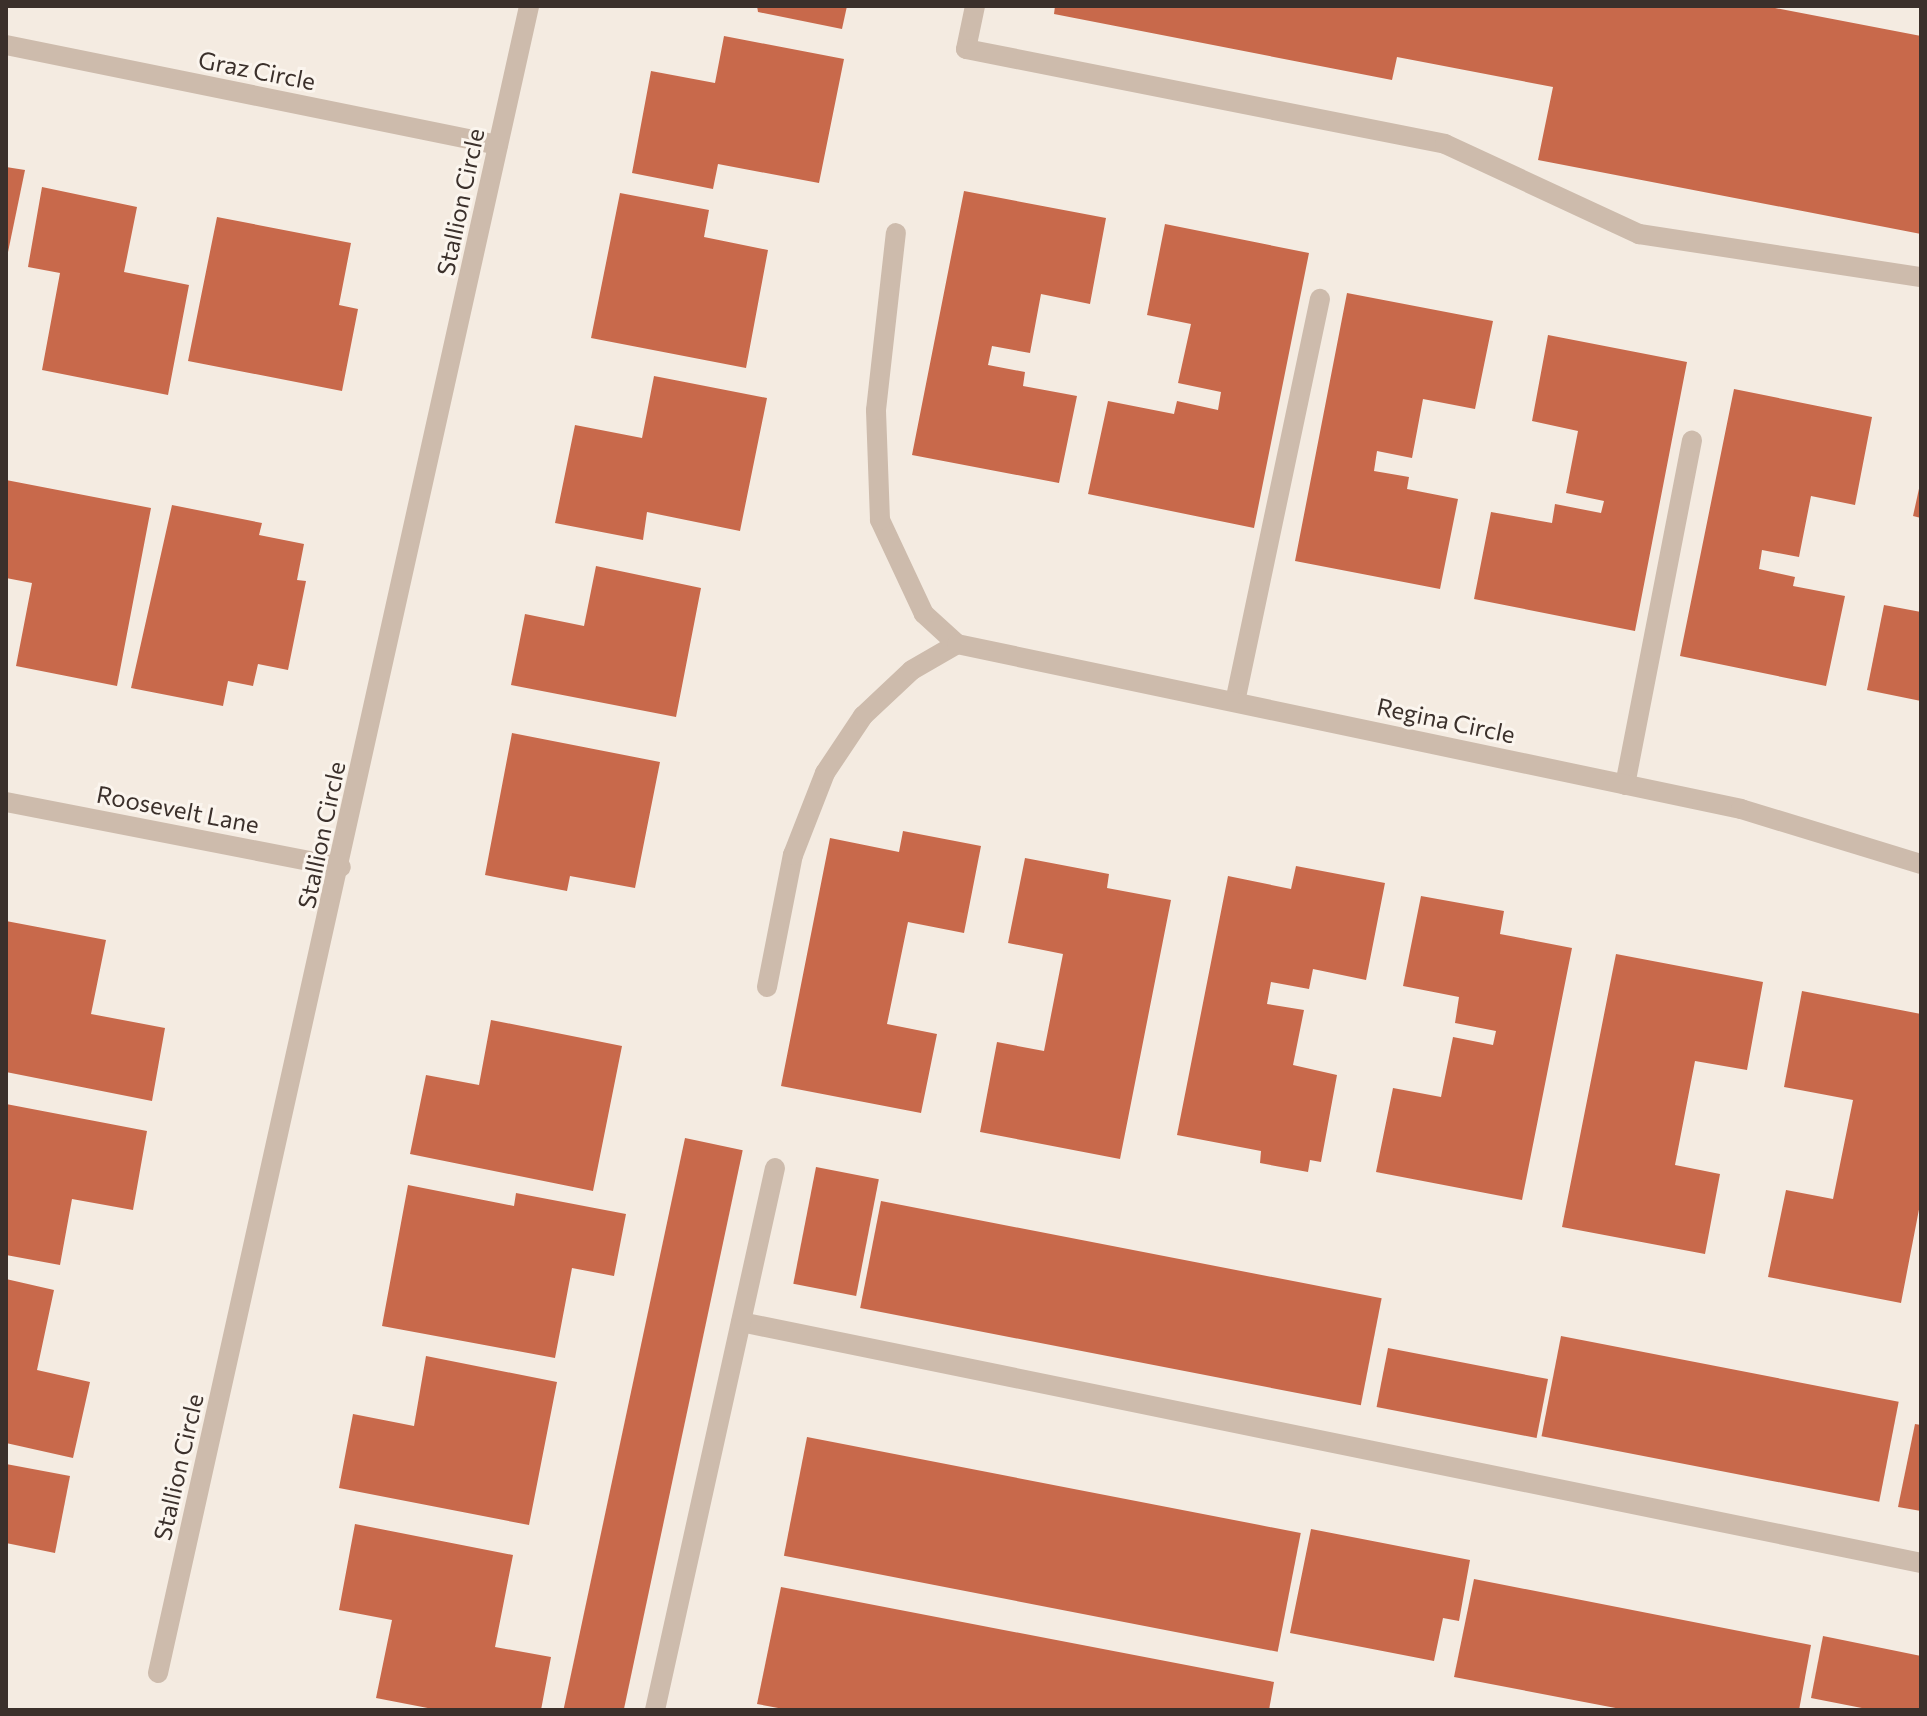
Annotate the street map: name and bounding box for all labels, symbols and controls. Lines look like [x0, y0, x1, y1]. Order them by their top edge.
street label: Graz Circle [196, 45, 318, 95]
street label: Stallion Circle [430, 126, 490, 278]
street label: Regina Circle [1374, 691, 1518, 749]
street label: Stallion Circle [291, 759, 351, 911]
street label: Roosevelt Lane [94, 779, 262, 839]
street label: Stallion Circle [147, 1391, 209, 1543]

